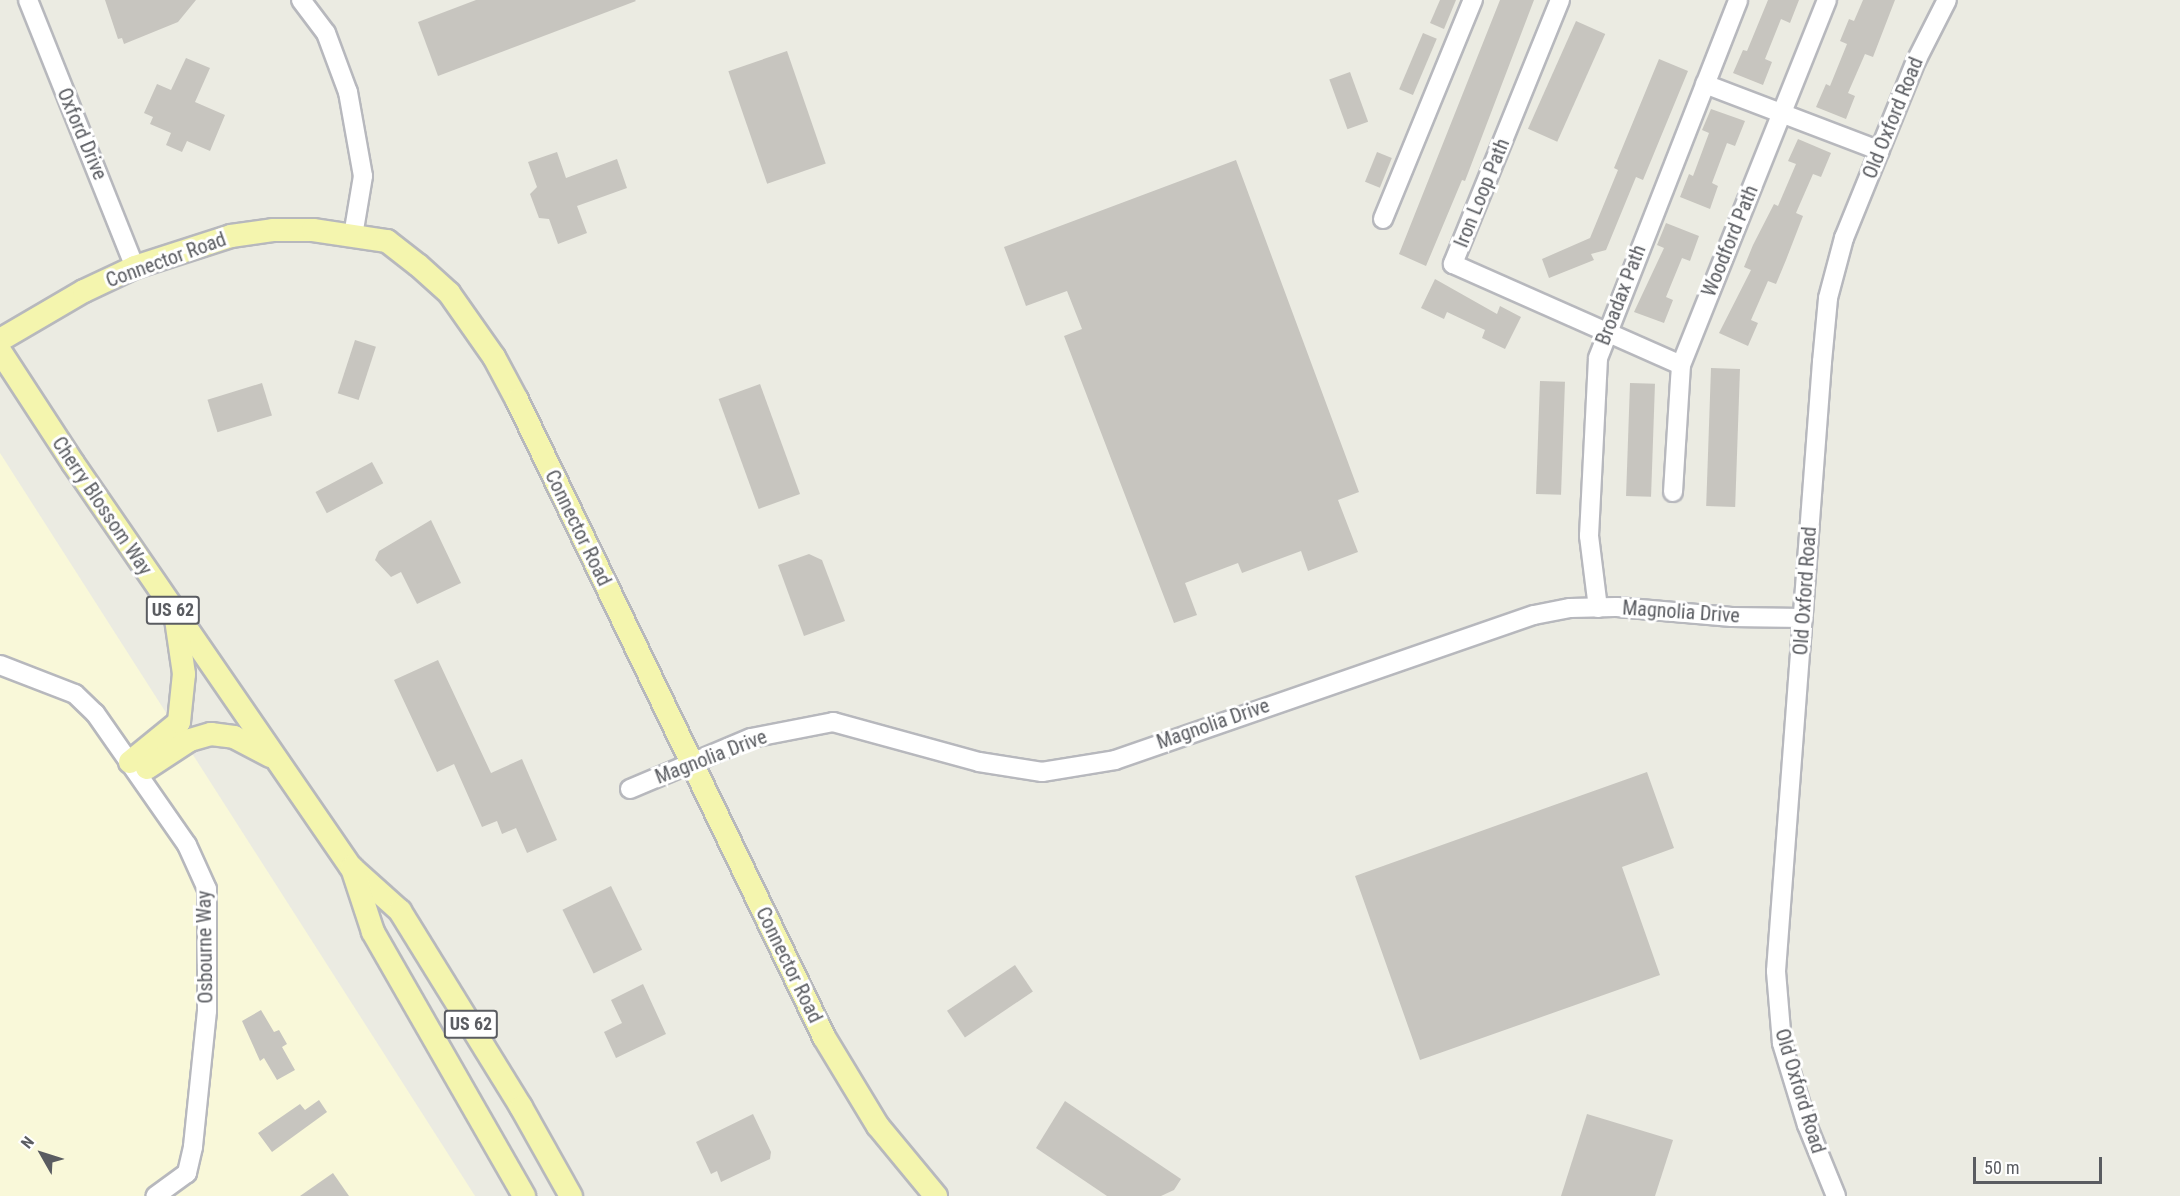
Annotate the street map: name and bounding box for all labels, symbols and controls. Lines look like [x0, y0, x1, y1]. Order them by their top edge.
street label: Old Oxford Road [1858, 54, 1928, 182]
street label: Oxford Drive [52, 84, 112, 184]
street label: Iron Loop Path [1449, 135, 1515, 251]
street label: Woodford Path [1697, 182, 1763, 300]
street label: Connector Road [103, 227, 229, 293]
street label: Broadax Path [1591, 241, 1651, 349]
street label: Cherry Blossom Way [47, 432, 157, 580]
street label: Connector Road [540, 466, 616, 590]
street label: Old Oxford Road [1789, 526, 1821, 656]
road number: US 62 [144, 595, 201, 625]
street label: Magnolia Drive [1622, 596, 1740, 628]
street label: Magnolia Drive [1154, 694, 1272, 754]
street label: Magnolia Drive [652, 725, 770, 789]
street label: Osbourne Way [192, 890, 218, 1004]
street label: Connector Road [751, 903, 827, 1027]
road number: US 62 [442, 1009, 500, 1039]
street label: Old Oxford Road [1770, 1026, 1830, 1156]
north arrow [12, 1124, 72, 1184]
text: N [17, 1133, 38, 1152]
scale bar [1976, 1145, 2105, 1183]
text: 50 m [1984, 1157, 2019, 1178]

